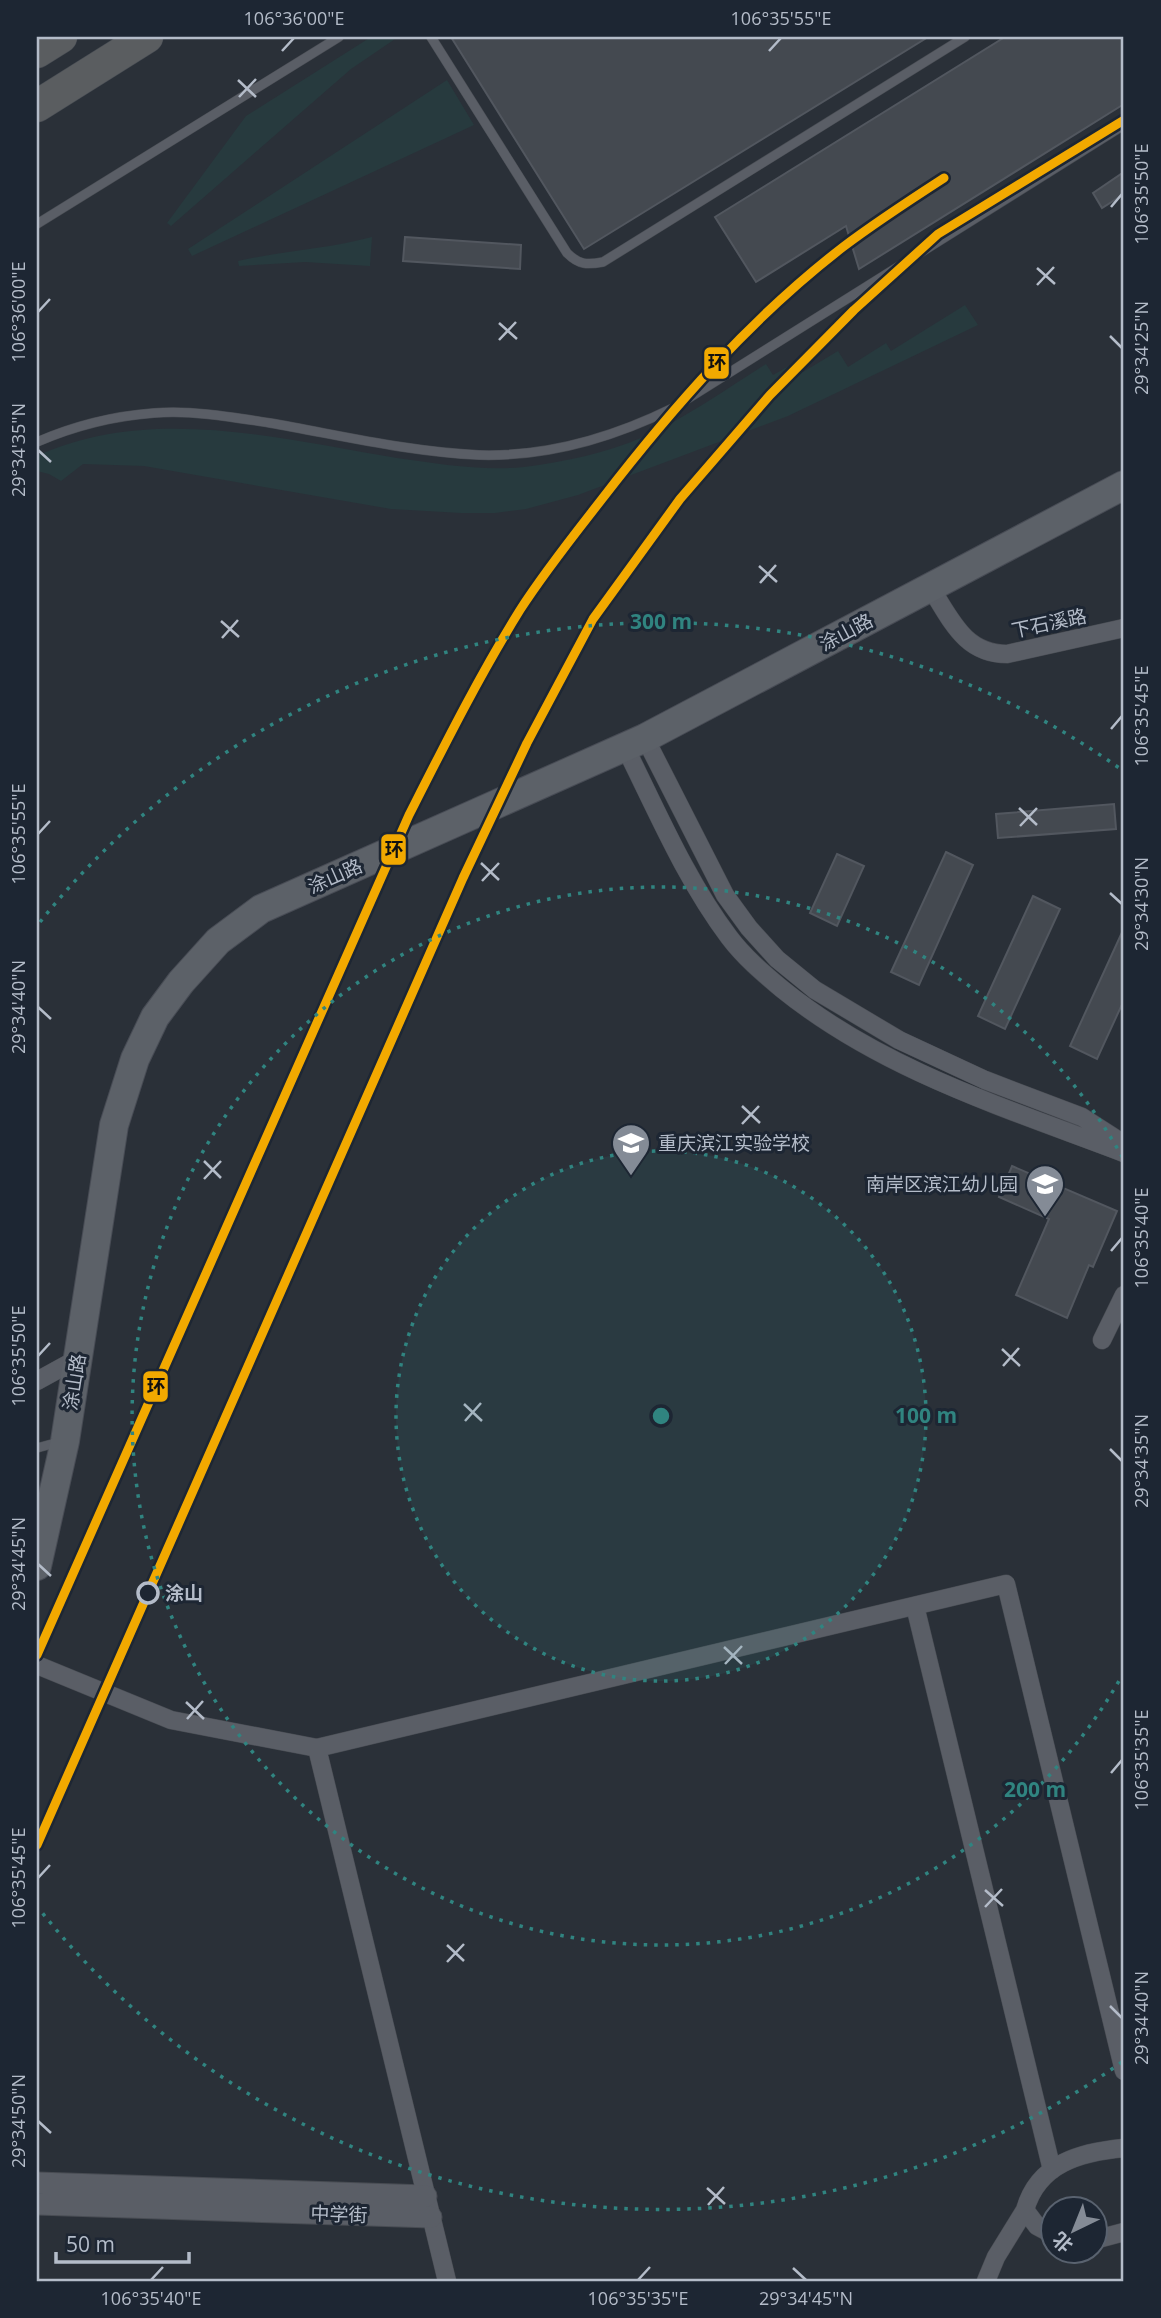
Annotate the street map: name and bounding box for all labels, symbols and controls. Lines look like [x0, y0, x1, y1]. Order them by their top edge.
text: 106°36'00"E [244, 6, 344, 30]
text: 106°35'55"E [731, 6, 831, 30]
text: 106°35'50"E [1129, 144, 1153, 244]
text: 106°36'00"E [6, 262, 30, 362]
text: 29°34'25"N [1129, 301, 1153, 395]
line badge: 环 [703, 346, 730, 380]
text: 环 [707, 349, 727, 375]
text: 29°34'35"N [6, 403, 30, 497]
street label: 下石溪路 [1009, 602, 1089, 644]
text: 300 m [630, 607, 692, 635]
street label: 涂山路 [815, 607, 877, 657]
text: 106°35'45"E [1129, 666, 1153, 766]
text: 106°35'55"E [6, 784, 30, 884]
line badge: 环 [380, 833, 407, 866]
text: 环 [384, 836, 404, 862]
street label: 涂山路 [304, 853, 366, 899]
text: 29°34'30"N [1129, 857, 1153, 951]
text: 29°34'40"N [6, 960, 30, 1054]
school or university icon: 重庆滨江实验学校 [610, 1122, 652, 1177]
place label: 重庆滨江实验学校 [658, 1130, 810, 1156]
school or university icon: 南岸区滨江幼儿园 [1024, 1163, 1066, 1218]
place label: 南岸区滨江幼儿园 [866, 1171, 1018, 1197]
text: 106°35'40"E [1129, 1188, 1153, 1288]
text: 106°35'50"E [6, 1306, 30, 1406]
street label: 涂山路 [57, 1352, 91, 1412]
line badge: 环 [142, 1370, 169, 1403]
text: 环 [146, 1373, 166, 1399]
text: 100 m [895, 1401, 957, 1429]
centre of rings [649, 1404, 673, 1428]
text: 29°34'35"N [1129, 1414, 1153, 1508]
text: 29°34'45"N [6, 1517, 30, 1611]
place label: 涂山 [165, 1580, 203, 1606]
marker: 涂山 [137, 1582, 159, 1604]
text: 106°35'35"E [1129, 1710, 1153, 1810]
text: 200 m [1004, 1775, 1066, 1803]
text: 106°35'45"E [6, 1828, 30, 1928]
text: 29°34'40"N [1129, 1971, 1153, 2065]
text: 29°34'50"N [6, 2074, 30, 2168]
north arrow [1038, 2196, 1108, 2266]
street label: 中学街 [310, 2200, 368, 2228]
scale bar [56, 2220, 189, 2264]
text: 北 [1047, 2226, 1078, 2258]
text: 50 m [66, 2230, 115, 2258]
text: 106°35'40"E [101, 2286, 201, 2310]
text: 106°35'35"E [588, 2286, 688, 2310]
text: 29°34'45"N [759, 2286, 853, 2310]

